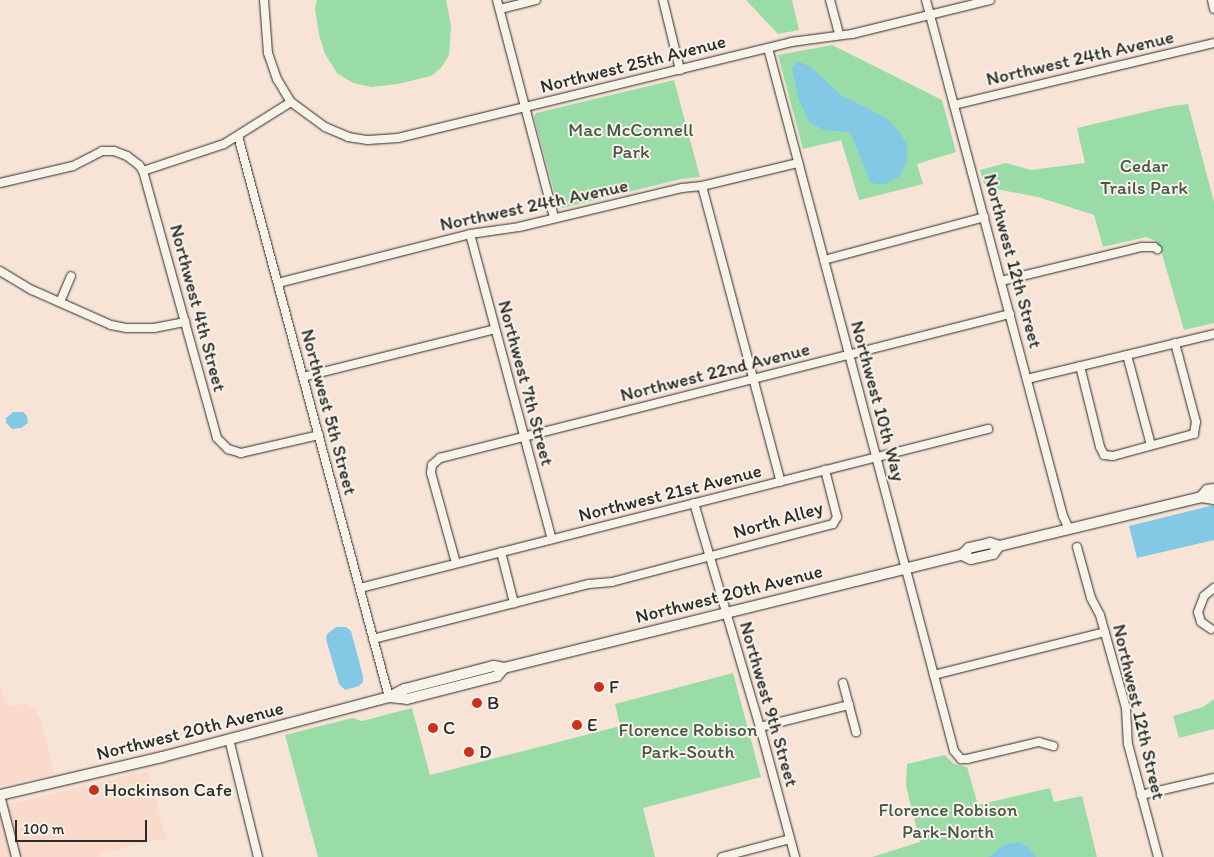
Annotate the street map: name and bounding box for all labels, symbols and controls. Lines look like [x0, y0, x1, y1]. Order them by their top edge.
street label: Northwest 24th Avenue [984, 25, 1176, 91]
street label: Northwest 25th Avenue [538, 30, 728, 98]
park label: Mac McConnell Park [569, 119, 693, 163]
park label: Cedar Trails Park [1100, 155, 1188, 199]
street label: Northwest 12th Street [979, 171, 1047, 351]
street label: Northwest 24th Avenue [438, 174, 630, 236]
street label: Northwest 4th Street [165, 222, 231, 394]
street label: Northwest 7th Street [493, 298, 559, 468]
street label: Northwest 10th Way [846, 318, 910, 484]
street label: Northwest 5th Street [296, 327, 362, 497]
street label: Northwest 22nd Avenue [618, 338, 812, 406]
street label: Northwest 21st Avenue [576, 459, 764, 527]
street label: North Alley [730, 496, 826, 544]
street label: Northwest 20th Avenue [633, 560, 825, 628]
street label: Northwest 9th Street [735, 619, 803, 789]
street label: Northwest 12th Street [1108, 622, 1170, 802]
place label: F [609, 676, 619, 698]
marker: F [593, 681, 605, 693]
place label: B [487, 692, 499, 714]
street label: Northwest 20th Avenue [94, 697, 286, 765]
marker: B [471, 697, 483, 709]
place label: E [587, 714, 597, 736]
place label: C [443, 717, 455, 739]
marker: E [571, 719, 583, 731]
park label: Florence Robison Park-South [619, 719, 757, 763]
marker: C [427, 722, 439, 734]
place label: D [479, 741, 492, 763]
marker: D [463, 746, 475, 758]
place label: Hockinson Cafe [104, 779, 232, 801]
marker: Hockinson Cafe [88, 784, 100, 796]
park label: Florence Robison Park-North [879, 799, 1017, 843]
scale bar [18, 810, 150, 842]
text: 100 m [23, 820, 64, 838]

